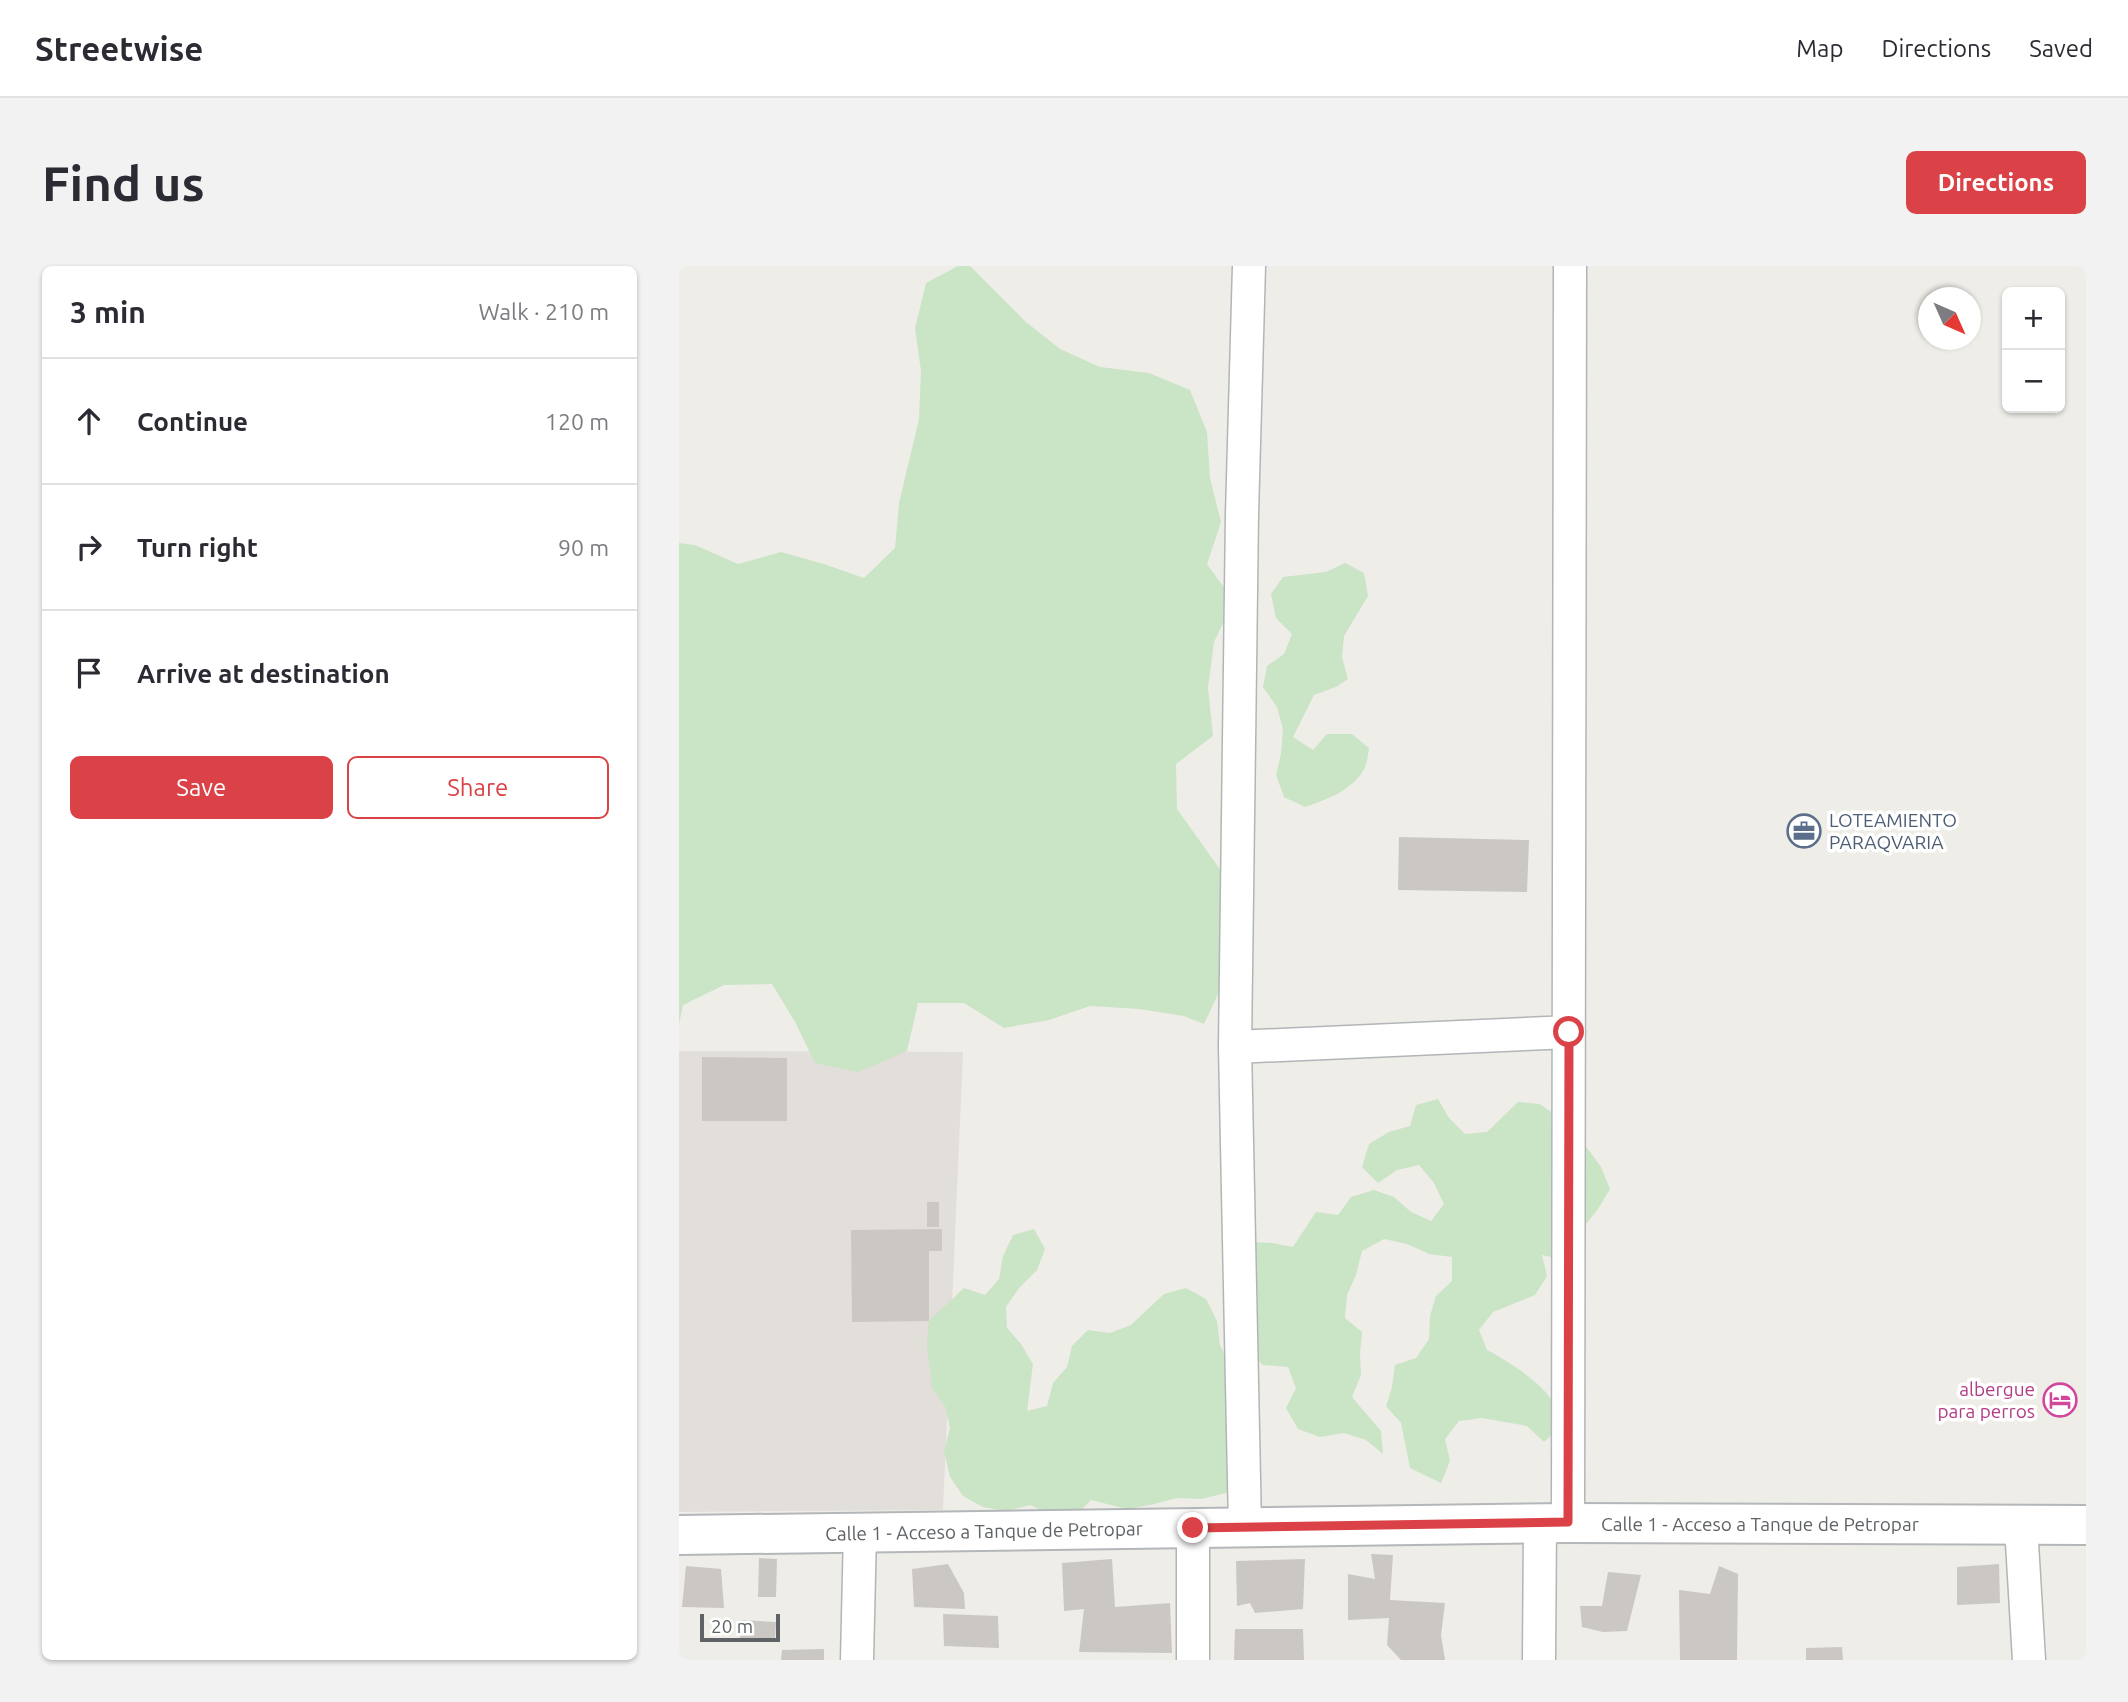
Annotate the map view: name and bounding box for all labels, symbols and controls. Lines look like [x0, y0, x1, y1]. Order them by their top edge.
text: Streetwise [35, 30, 203, 67]
text: Map [1796, 35, 1843, 62]
text: Directions [1881, 35, 1991, 62]
text: Saved [2029, 35, 2093, 62]
button: Directions [1906, 151, 2086, 214]
text: Find us [42, 155, 205, 210]
north arrow [1918, 287, 1981, 350]
map controls [2002, 287, 2065, 413]
button: + [2002, 287, 2065, 350]
text: 3 min [70, 295, 146, 329]
text: Walk · 210 m [478, 299, 609, 324]
button: − [2002, 350, 2065, 413]
icon: ahead [70, 402, 108, 440]
text: Continue [137, 407, 248, 436]
text: 120 m [545, 409, 609, 434]
icon: right [70, 528, 108, 566]
text: Turn right [137, 533, 258, 562]
text: 90 m [558, 535, 609, 560]
icon: arrive [70, 654, 108, 692]
text: Arrive at destination [137, 659, 390, 688]
button: Save [70, 756, 333, 819]
button: Share [347, 756, 609, 819]
place label: LOTEAMIENTO PARAQVARIA [1829, 809, 1957, 853]
office icon: LOTEAMIENTO PARAQVARIA [1785, 812, 1823, 850]
route start [1553, 1016, 1584, 1047]
place label: albergue para perros [1937, 1378, 2035, 1422]
hotel icon: albergue para perros [2041, 1381, 2079, 1419]
route end [1177, 1512, 1208, 1543]
street label: Calle 1 - Acceso a Tanque de Petropar [1601, 1513, 1919, 1535]
street label: Calle 1 - Acceso a Tanque de Petropar [825, 1517, 1143, 1545]
scale bar [700, 1611, 781, 1643]
text: 20 m [711, 1615, 753, 1637]

